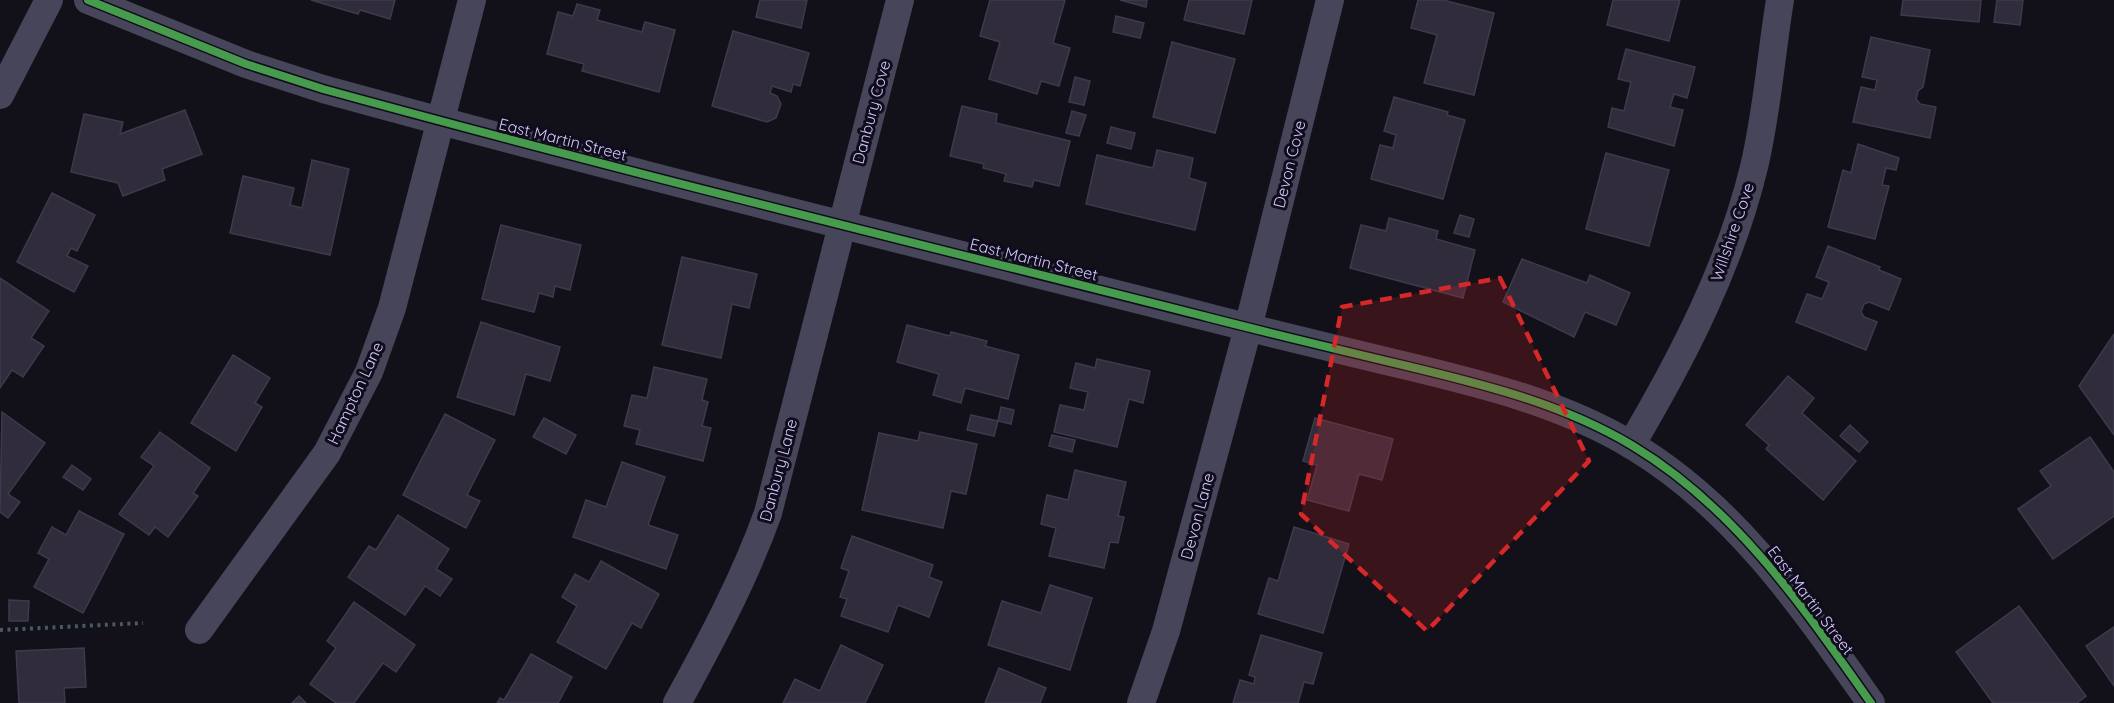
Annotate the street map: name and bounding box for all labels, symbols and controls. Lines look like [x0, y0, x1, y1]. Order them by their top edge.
street label: Danbury Cove [848, 58, 894, 166]
street label: East Martin Street [497, 113, 629, 165]
street label: Devon Cove [1268, 118, 1310, 210]
street label: Willshire Cove [1706, 180, 1758, 284]
street label: East Martin Street [968, 233, 1100, 285]
street label: Hampton Lane [323, 339, 387, 447]
street label: Danbury Lane [755, 417, 801, 523]
street label: Devon Lane [1176, 471, 1218, 561]
street label: East Martin Street [1763, 542, 1859, 658]

